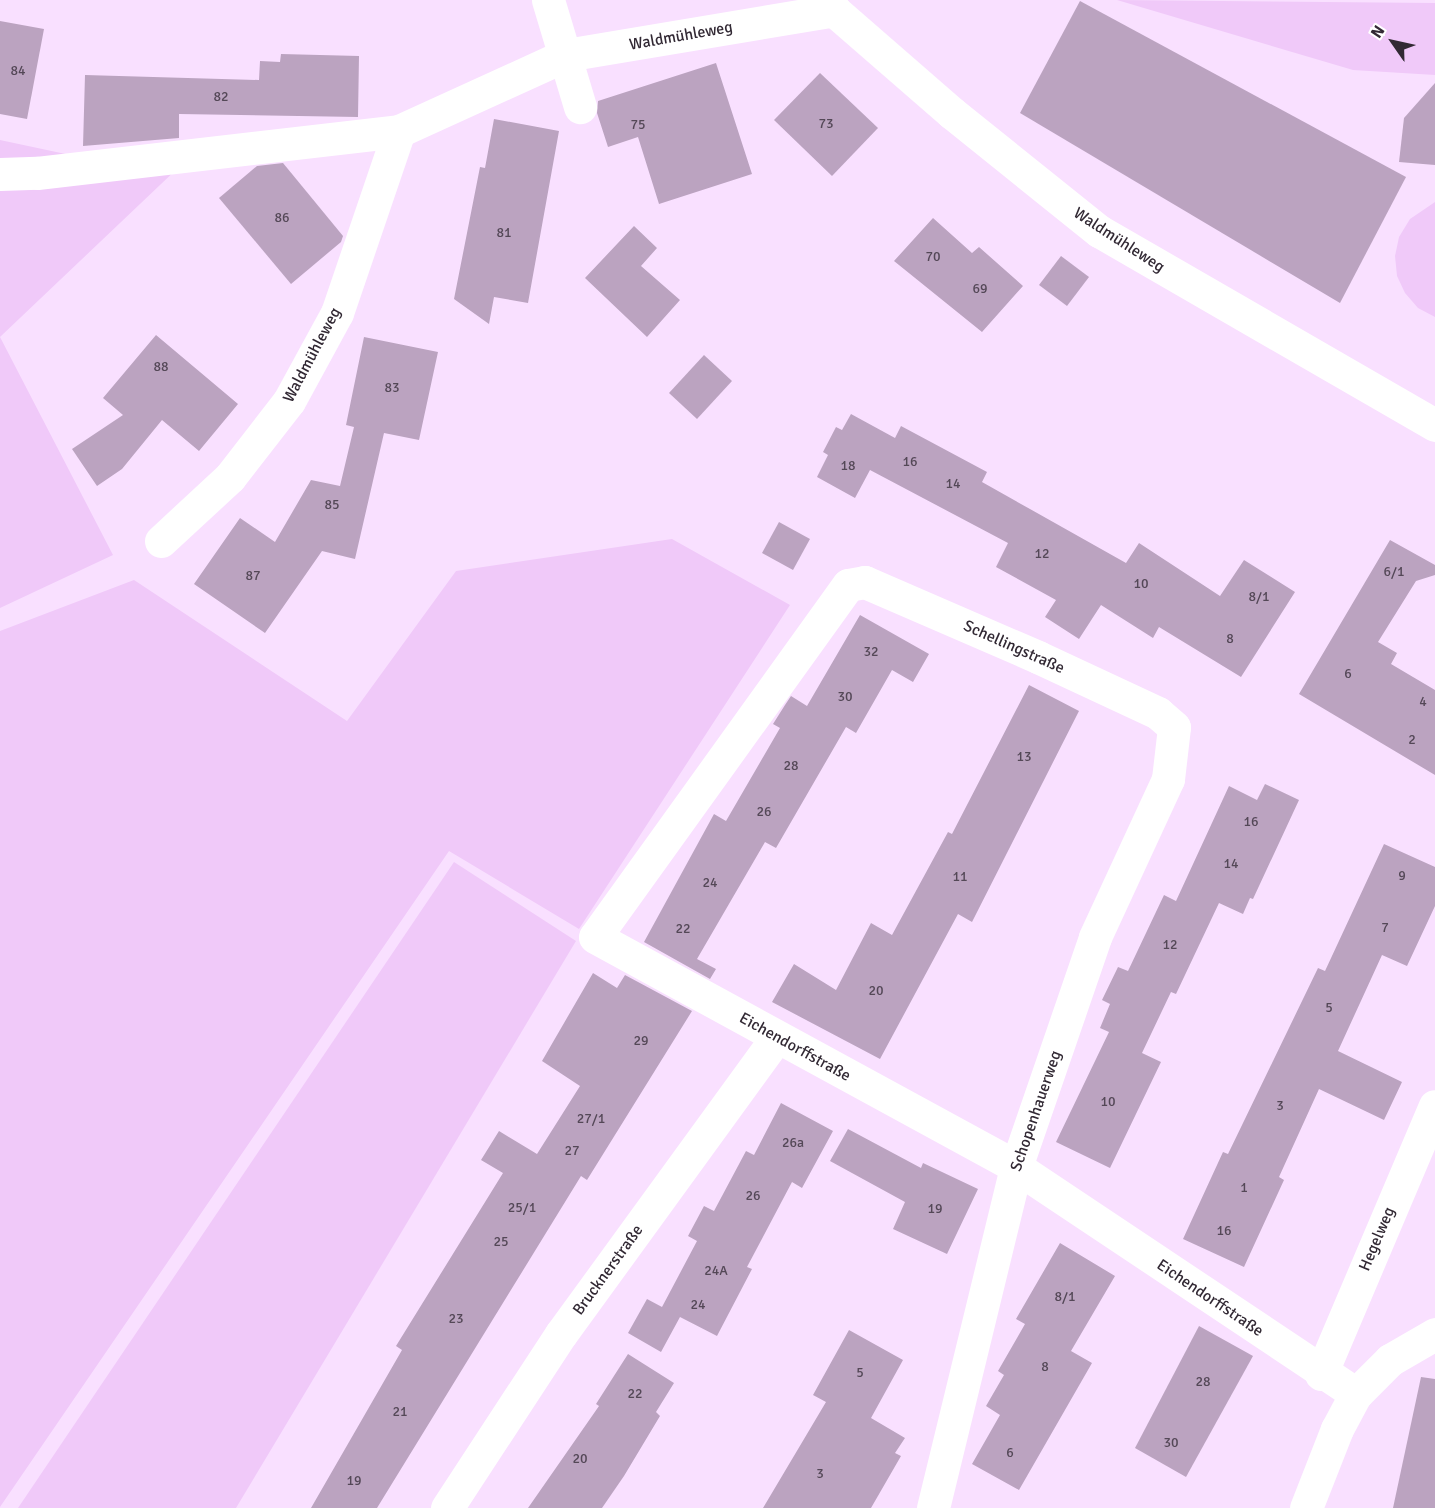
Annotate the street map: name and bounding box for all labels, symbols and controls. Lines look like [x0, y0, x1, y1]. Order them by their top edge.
north arrow [1363, 12, 1423, 72]
street label: Waldmühleweg [628, 17, 734, 55]
text: N [1367, 22, 1389, 42]
house number: 84 [10, 63, 26, 79]
house number: 82 [213, 89, 229, 105]
house number: 73 [818, 116, 834, 132]
house number: 75 [630, 117, 646, 133]
street label: Waldmühleweg [1070, 203, 1168, 277]
house number: 86 [274, 210, 290, 226]
house number: 81 [496, 225, 512, 241]
house number: 70 [925, 249, 941, 265]
house number: 69 [972, 281, 988, 297]
street label: Waldmühleweg [279, 304, 345, 406]
house number: 88 [153, 359, 169, 375]
house number: 83 [384, 380, 400, 396]
house number: 16 [902, 454, 918, 470]
house number: 18 [840, 458, 856, 474]
house number: 14 [945, 476, 961, 492]
house number: 85 [324, 497, 340, 513]
house number: 12 [1034, 546, 1050, 562]
house number: 6/1 [1383, 564, 1405, 580]
house number: 87 [245, 568, 261, 584]
house number: 10 [1133, 576, 1149, 592]
house number: 8/1 [1248, 589, 1270, 605]
street label: Schellingstraße [961, 616, 1067, 678]
house number: 8 [1226, 631, 1234, 647]
house number: 32 [863, 644, 879, 660]
house number: 6 [1344, 666, 1352, 682]
house number: 30 [837, 689, 853, 705]
house number: 4 [1419, 694, 1427, 710]
house number: 2 [1408, 732, 1416, 748]
house number: 13 [1016, 749, 1032, 765]
house number: 28 [783, 758, 799, 774]
house number: 26 [756, 804, 772, 820]
house number: 16 [1243, 814, 1259, 830]
house number: 14 [1223, 856, 1239, 872]
house number: 9 [1398, 868, 1406, 884]
house number: 11 [952, 869, 968, 885]
house number: 24 [702, 875, 718, 891]
house number: 7 [1381, 920, 1389, 936]
house number: 22 [675, 921, 691, 937]
house number: 12 [1162, 937, 1178, 953]
house number: 20 [868, 983, 884, 999]
house number: 5 [1325, 1000, 1333, 1016]
street label: Eichendorffstraße [736, 1008, 854, 1086]
house number: 29 [633, 1033, 649, 1049]
street label: Schopenhauerweg [1006, 1048, 1066, 1174]
house number: 10 [1100, 1094, 1116, 1110]
house number: 3 [1276, 1098, 1284, 1114]
house number: 27/1 [577, 1111, 605, 1127]
house number: 26a [782, 1135, 804, 1151]
house number: 27 [564, 1143, 580, 1159]
house number: 1 [1240, 1180, 1248, 1196]
house number: 26 [745, 1188, 761, 1204]
house number: 25/1 [508, 1200, 536, 1216]
house number: 19 [927, 1201, 943, 1217]
street label: Hegelweg [1355, 1204, 1399, 1274]
street label: Brucknerstraße [569, 1221, 647, 1319]
house number: 16 [1216, 1223, 1232, 1239]
house number: 25 [493, 1234, 509, 1250]
street label: Eichendorffstraße [1153, 1255, 1267, 1341]
house number: 24A [704, 1263, 728, 1279]
house number: 8/1 [1054, 1289, 1076, 1305]
house number: 24 [690, 1297, 706, 1313]
house number: 23 [448, 1311, 464, 1327]
house number: 8 [1041, 1359, 1049, 1375]
house number: 5 [856, 1365, 864, 1381]
house number: 28 [1195, 1374, 1211, 1390]
house number: 22 [627, 1386, 643, 1402]
house number: 21 [392, 1404, 408, 1420]
house number: 30 [1163, 1435, 1179, 1451]
house number: 6 [1006, 1445, 1014, 1461]
house number: 20 [572, 1451, 588, 1467]
house number: 3 [816, 1466, 824, 1482]
house number: 19 [346, 1473, 362, 1489]

